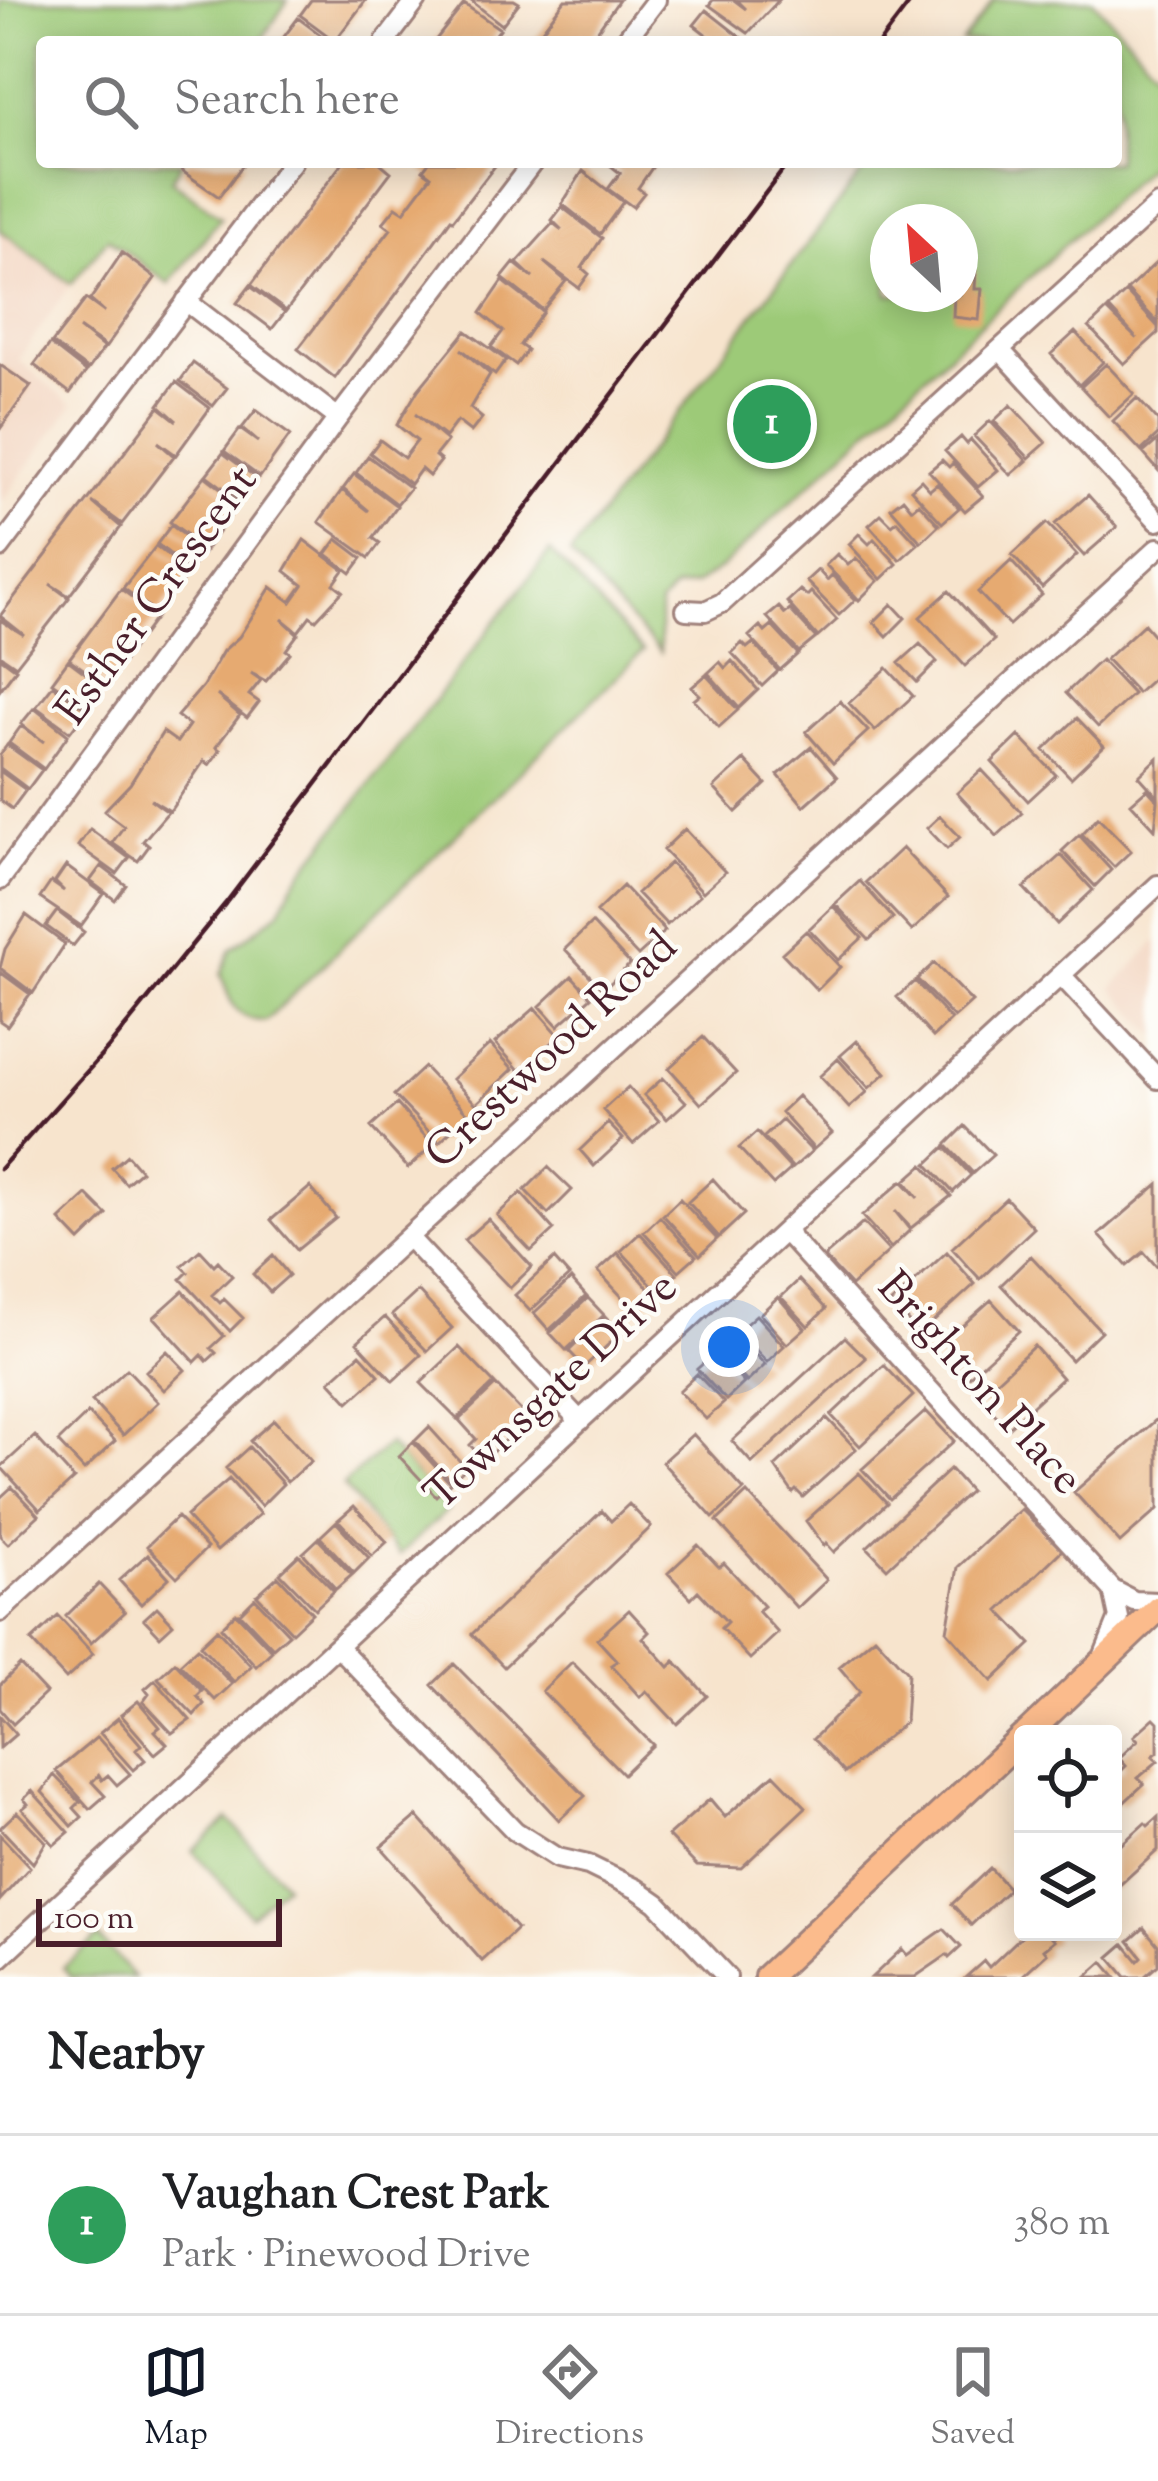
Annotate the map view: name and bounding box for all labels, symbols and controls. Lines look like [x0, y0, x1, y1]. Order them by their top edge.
search box [36, 36, 1122, 168]
icon: search [78, 69, 144, 135]
text: Search here [174, 70, 400, 135]
north arrow [870, 204, 978, 312]
pin: 1 [733, 379, 811, 469]
street label: Esther Crescent [42, 453, 276, 741]
street label: Crestwood Road [412, 918, 694, 1186]
street label: Townsgate Drive [412, 1258, 694, 1528]
street label: Brighton Place [860, 1259, 1096, 1511]
your location [699, 1317, 759, 1377]
map controls [1014, 1725, 1122, 1941]
button: locate [1014, 1725, 1122, 1833]
button: layers [1014, 1833, 1122, 1941]
scale bar [36, 1893, 282, 1946]
text: 100 m [54, 1896, 134, 1944]
text: Nearby [48, 2019, 205, 2092]
text: Vaughan Crest Park [162, 2164, 549, 2229]
text: 1 [80, 2197, 94, 2253]
text: 380 m [1014, 2197, 1110, 2253]
text: Park · Pinewood Drive [162, 2229, 531, 2285]
tab: Map [143, 2339, 209, 2459]
tab: Directions [495, 2339, 644, 2459]
tab: Saved [930, 2339, 1015, 2459]

